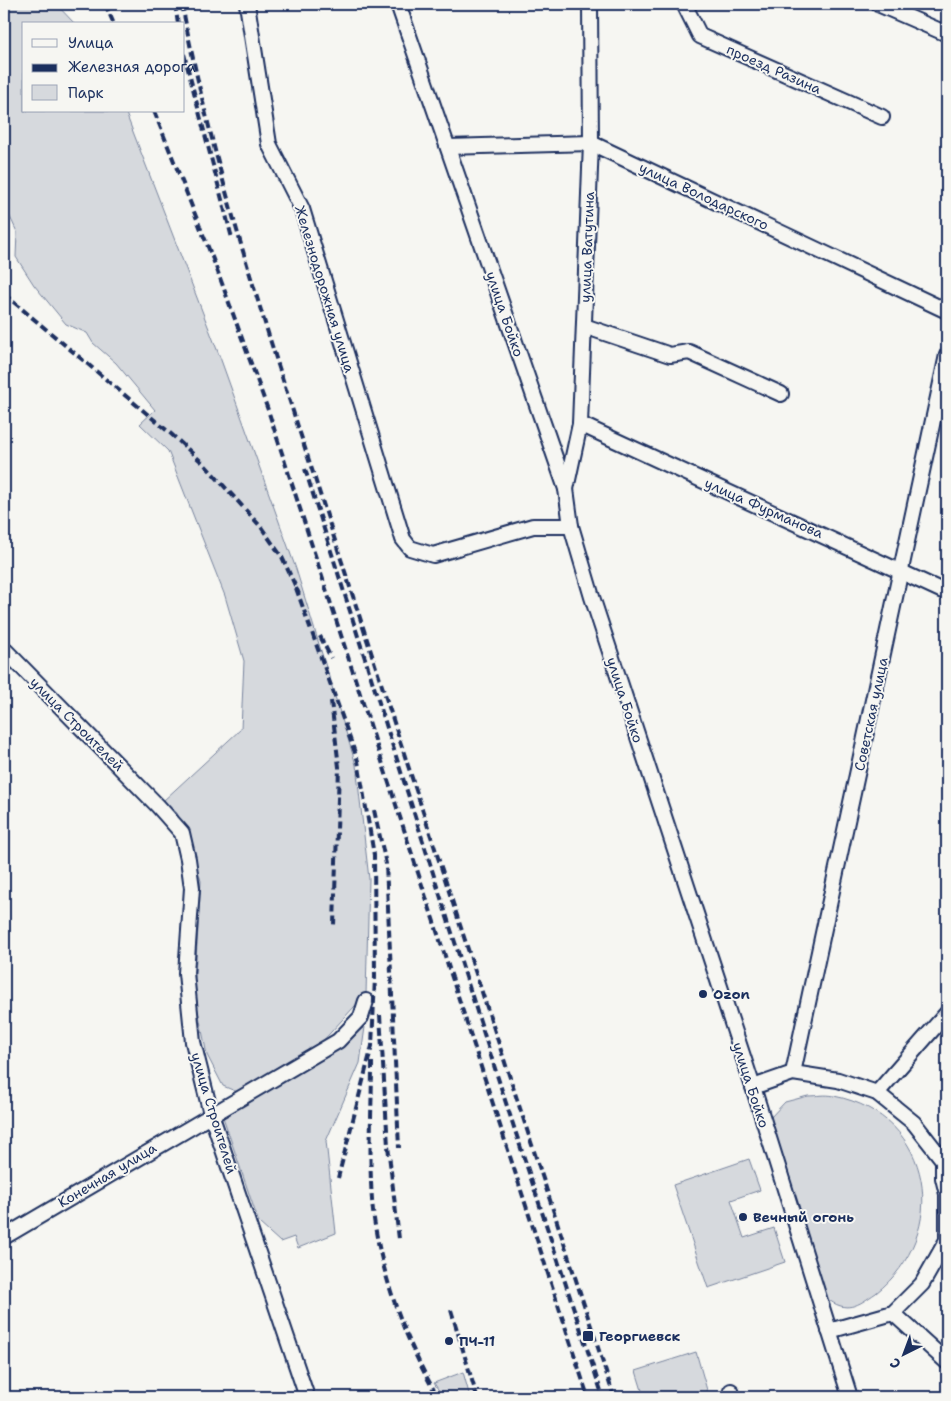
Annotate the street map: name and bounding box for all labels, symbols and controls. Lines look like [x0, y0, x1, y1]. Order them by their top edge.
legend [22, 22, 185, 112]
text: Улица [68, 33, 114, 53]
street label: проезд Разина [724, 40, 824, 98]
text: Железная дорога [68, 57, 196, 77]
text: Парк [68, 83, 104, 103]
street label: улица Володарского [636, 158, 772, 234]
street label: улица Ватутина [576, 191, 598, 303]
street label: Железнодорожная улица [291, 203, 359, 375]
street label: улица Бойко [482, 269, 528, 359]
street label: улица Фурманова [702, 474, 826, 542]
street label: улица Бойко [603, 655, 647, 745]
street label: Советская улица [850, 655, 892, 773]
street label: улица Строителей [26, 673, 128, 775]
place label: Ozon [713, 985, 750, 1003]
marker: Ozon [697, 988, 709, 1000]
street label: улица Бойко [729, 1040, 773, 1130]
street label: улица Строителей [187, 1050, 241, 1176]
street label: Конечная улица [54, 1138, 160, 1212]
place label: Вечный огонь [753, 1208, 854, 1226]
marker: Вечный огонь [737, 1211, 749, 1223]
place label: Георгиевск [599, 1327, 681, 1345]
north arrow [878, 1328, 928, 1378]
marker: Георгиевск [581, 1329, 595, 1343]
place label: ПЧ-11 [459, 1332, 495, 1350]
marker: ПЧ-11 [443, 1335, 455, 1347]
text: С [886, 1354, 905, 1373]

